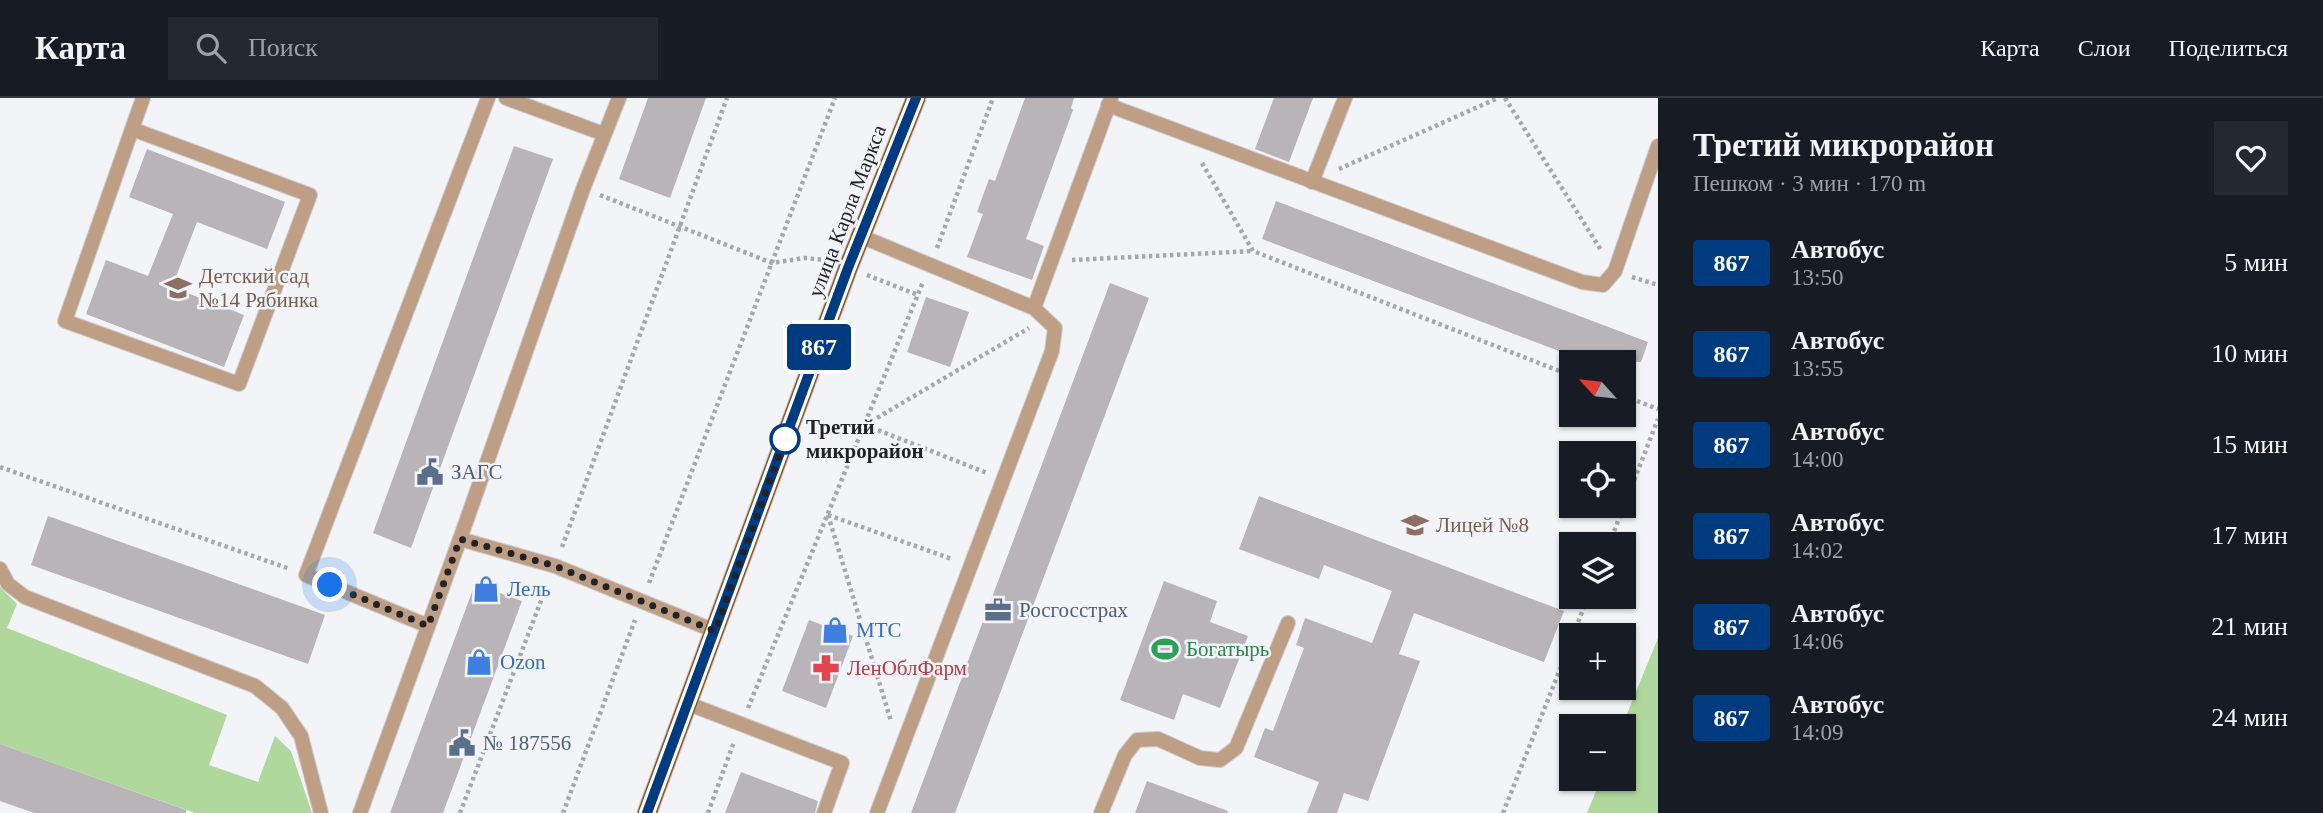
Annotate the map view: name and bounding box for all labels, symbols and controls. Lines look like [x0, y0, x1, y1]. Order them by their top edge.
search box [168, 17, 658, 80]
icon: search [192, 29, 230, 67]
text: Карта [35, 30, 126, 66]
text: Поиск [248, 33, 318, 62]
text: Карта [1980, 35, 2040, 61]
text: Слои [2078, 35, 2131, 61]
text: Поделиться [2169, 35, 2288, 61]
street label: улица Карла Маркса [803, 121, 891, 300]
button: heart [2214, 121, 2288, 195]
text: Третий микрорайон [1693, 127, 1994, 163]
text: Пешком · 3 мин · 170 m [1693, 171, 1926, 196]
text: Автобус [1791, 235, 1884, 264]
text: 5 мин [2224, 248, 2288, 277]
text: 867 [1714, 250, 1750, 276]
place label: Детский сад №14 Рябинка [199, 264, 319, 312]
text: 13:50 [1791, 265, 1843, 290]
school or university icon: Детский сад №14 Рябинка [163, 273, 193, 303]
line badge: 867 [779, 324, 859, 370]
text: Автобус [1791, 326, 1884, 355]
text: 867 [801, 334, 837, 360]
text: 10 мин [2211, 339, 2288, 368]
text: 867 [1714, 341, 1750, 367]
north arrow [1559, 350, 1636, 427]
map controls [1559, 350, 1636, 791]
text: 13:55 [1791, 356, 1843, 381]
place label: Третий микрорайон [806, 415, 924, 463]
text: Автобус [1791, 417, 1884, 446]
marker: Третий микрорайон [770, 424, 800, 454]
text: 15 мин [2211, 430, 2288, 459]
text: 867 [1714, 432, 1750, 458]
button: locate [1559, 441, 1636, 518]
text: 14:00 [1791, 447, 1843, 472]
public building icon: ЗАГС [415, 457, 445, 487]
place label: ЗАГС [451, 460, 503, 484]
text: Автобус [1791, 508, 1884, 537]
school or university icon: Лицей №8 [1400, 510, 1430, 540]
place label: Лицей №8 [1436, 513, 1529, 537]
text: 17 мин [2211, 521, 2288, 550]
text: 867 [1714, 523, 1750, 549]
button: layers [1559, 532, 1636, 609]
text: 14:02 [1791, 538, 1843, 563]
your location [312, 567, 347, 602]
shop icon: Лель [471, 574, 501, 604]
place label: Лель [507, 577, 550, 601]
office icon: Росгосстрах [983, 595, 1013, 625]
place label: Росгосстрах [1019, 598, 1129, 622]
text: Автобус [1791, 599, 1884, 628]
text: 21 мин [2211, 612, 2288, 641]
text: 867 [1714, 614, 1750, 640]
shop icon: МТС [820, 615, 850, 645]
place label: МТС [856, 618, 902, 642]
button: + [1559, 623, 1636, 700]
text: 14:06 [1791, 629, 1843, 654]
sports icon: Богатырь [1150, 634, 1180, 664]
place label: Богатырь [1186, 637, 1269, 661]
shop icon: Ozon [464, 647, 494, 677]
place label: Ozon [500, 650, 546, 674]
pharmacy icon: ЛенОблФарм [811, 653, 841, 683]
place label: ЛенОблФарм [847, 656, 967, 680]
text: Автобус [1791, 690, 1884, 719]
text: 24 мин [2211, 703, 2288, 732]
text: 867 [1714, 705, 1750, 731]
button: − [1559, 714, 1636, 791]
text: 14:09 [1791, 720, 1843, 745]
public building icon: № 187556 [447, 728, 477, 758]
place label: № 187556 [483, 731, 571, 755]

